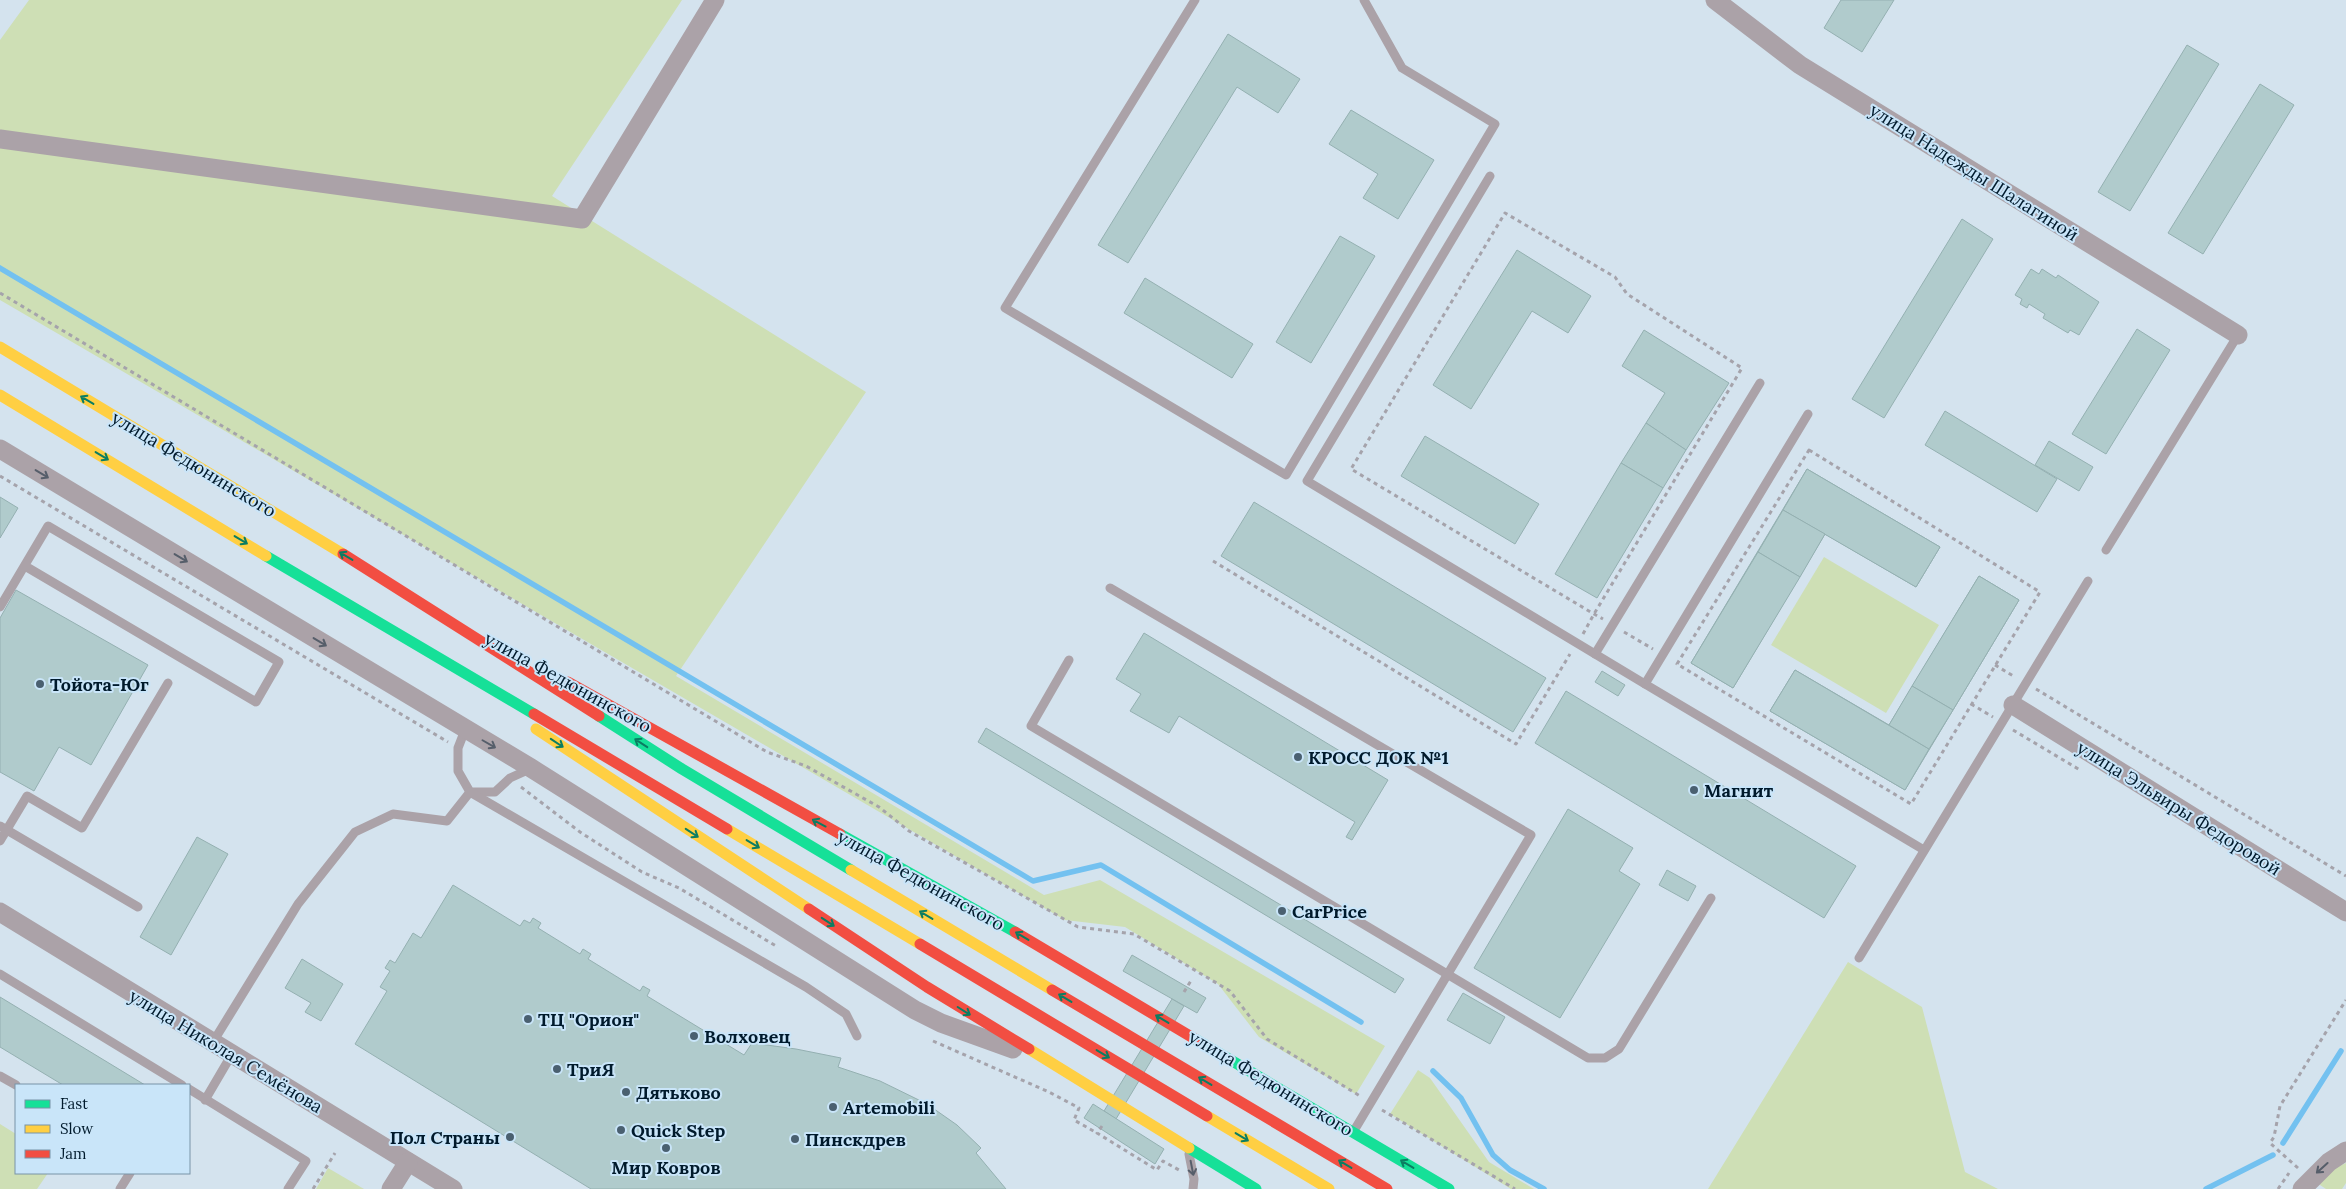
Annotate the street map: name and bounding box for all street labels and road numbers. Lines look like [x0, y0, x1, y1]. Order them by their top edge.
street label: улица Надежды Шалагиной [1865, 98, 2083, 246]
street label: улица Федюнинского [108, 406, 280, 522]
street label: улица Федюнинского [480, 626, 656, 738]
street label: улица Эльвиры Федоровой [2073, 736, 2285, 880]
street label: улица Федюнинского [833, 824, 1009, 936]
street label: улица Николая Семёнова [125, 984, 327, 1118]
street label: улица Федюнинского [1185, 1025, 1357, 1141]

